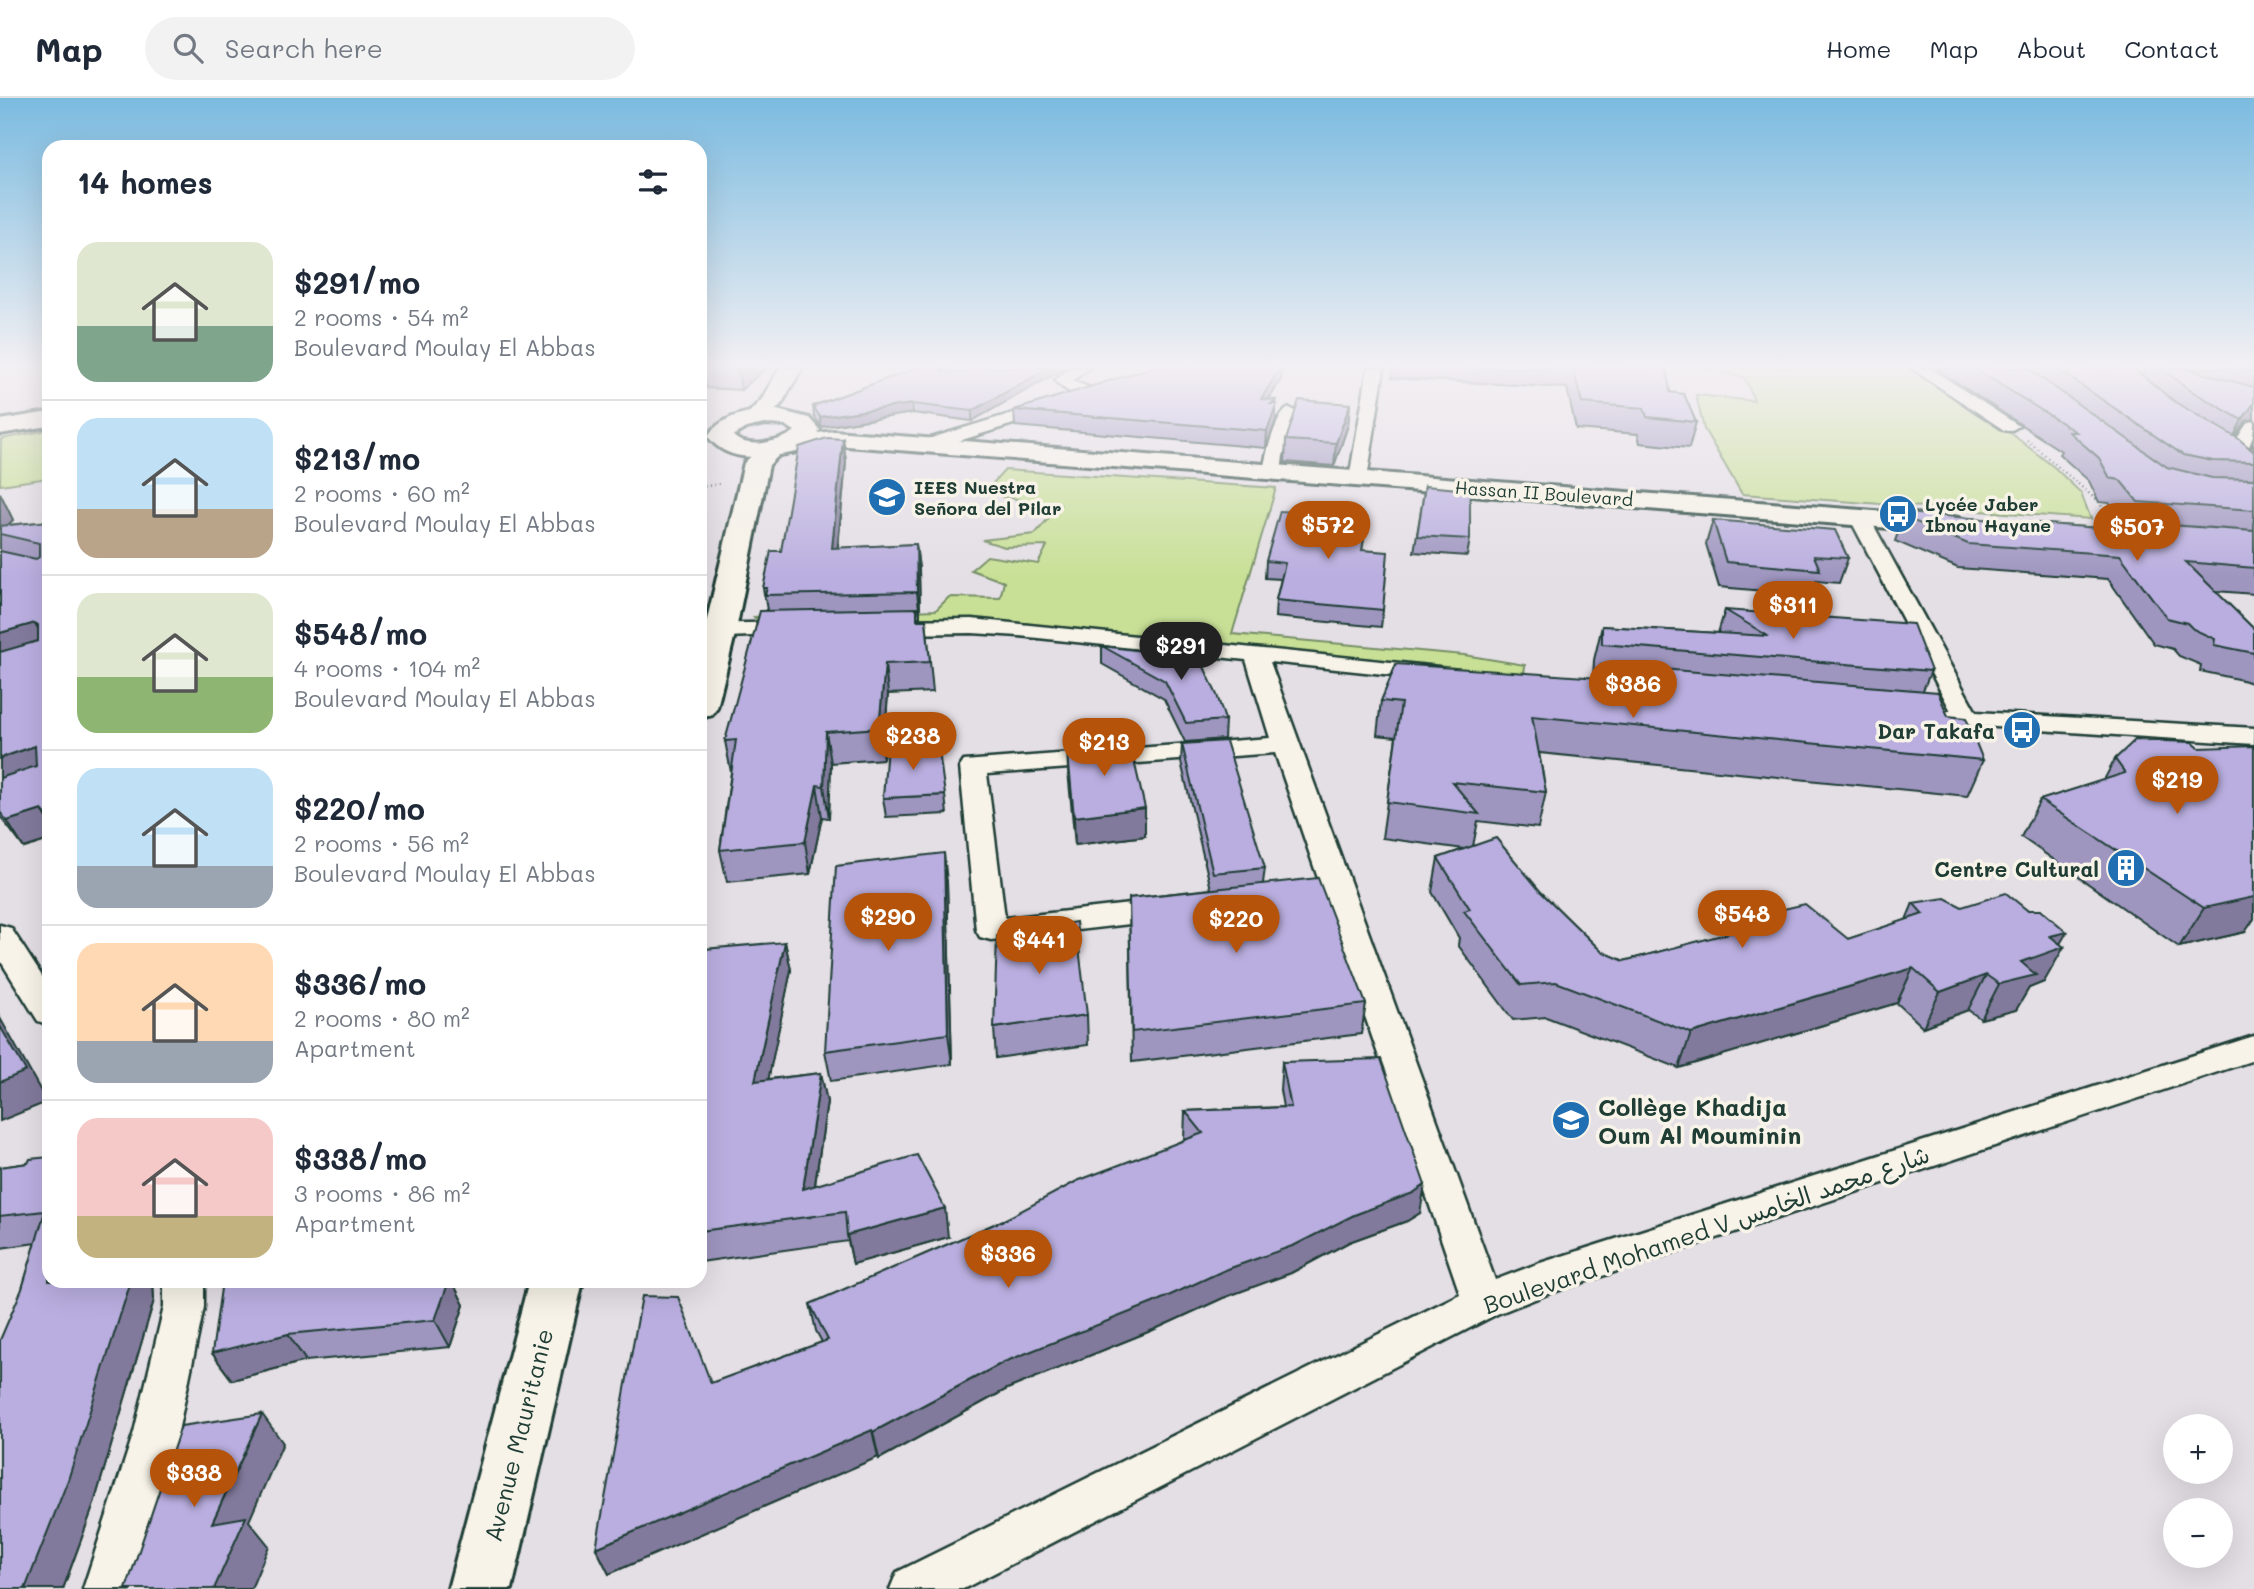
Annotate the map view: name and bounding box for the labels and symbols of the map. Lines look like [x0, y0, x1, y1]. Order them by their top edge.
place label: IEES Nuestra Señora del Pilar [914, 475, 1061, 520]
street label: Hassan II Boulevard [1454, 475, 1634, 511]
school or university icon: IEES Nuestra Señora del Pilar [866, 476, 908, 518]
place label: Lycée Jaber Ibnou Hayane [1925, 492, 2051, 537]
bus stop icon: Lycée Jaber Ibnou Hayane [1877, 493, 1919, 535]
pin: $572 [1287, 502, 1369, 561]
pin: $507 [2096, 504, 2178, 563]
pin: $311 [1752, 582, 1834, 641]
pin: $291 [1140, 622, 1222, 682]
pin: $386 [1592, 660, 1674, 720]
bus stop icon: Dar Takafa [2001, 709, 2043, 751]
pin: $238 [872, 712, 954, 772]
place label: Dar Takafa [1877, 717, 1995, 744]
pin: $213 [1063, 718, 1145, 778]
pin: $219 [2136, 756, 2218, 816]
building icon: Centre Cultural [2105, 847, 2147, 889]
place label: Centre Cultural [1934, 855, 2099, 882]
pin: $548 [1701, 890, 1783, 950]
pin: $290 [847, 894, 929, 953]
pin: $220 [1195, 896, 1277, 955]
pin: $441 [998, 916, 1080, 976]
place label: Collège Khadija Oum Al Mouminin [1598, 1091, 1801, 1150]
school or university icon: Collège Khadija Oum Al Mouminin [1550, 1099, 1592, 1141]
street label: Boulevard Mohamed V شارع محمد الخامس [1479, 1138, 1934, 1323]
pin: $336 [967, 1230, 1049, 1290]
street label: Avenue Mauritanie [477, 1325, 559, 1545]
pin: $338 [153, 1450, 235, 1509]

